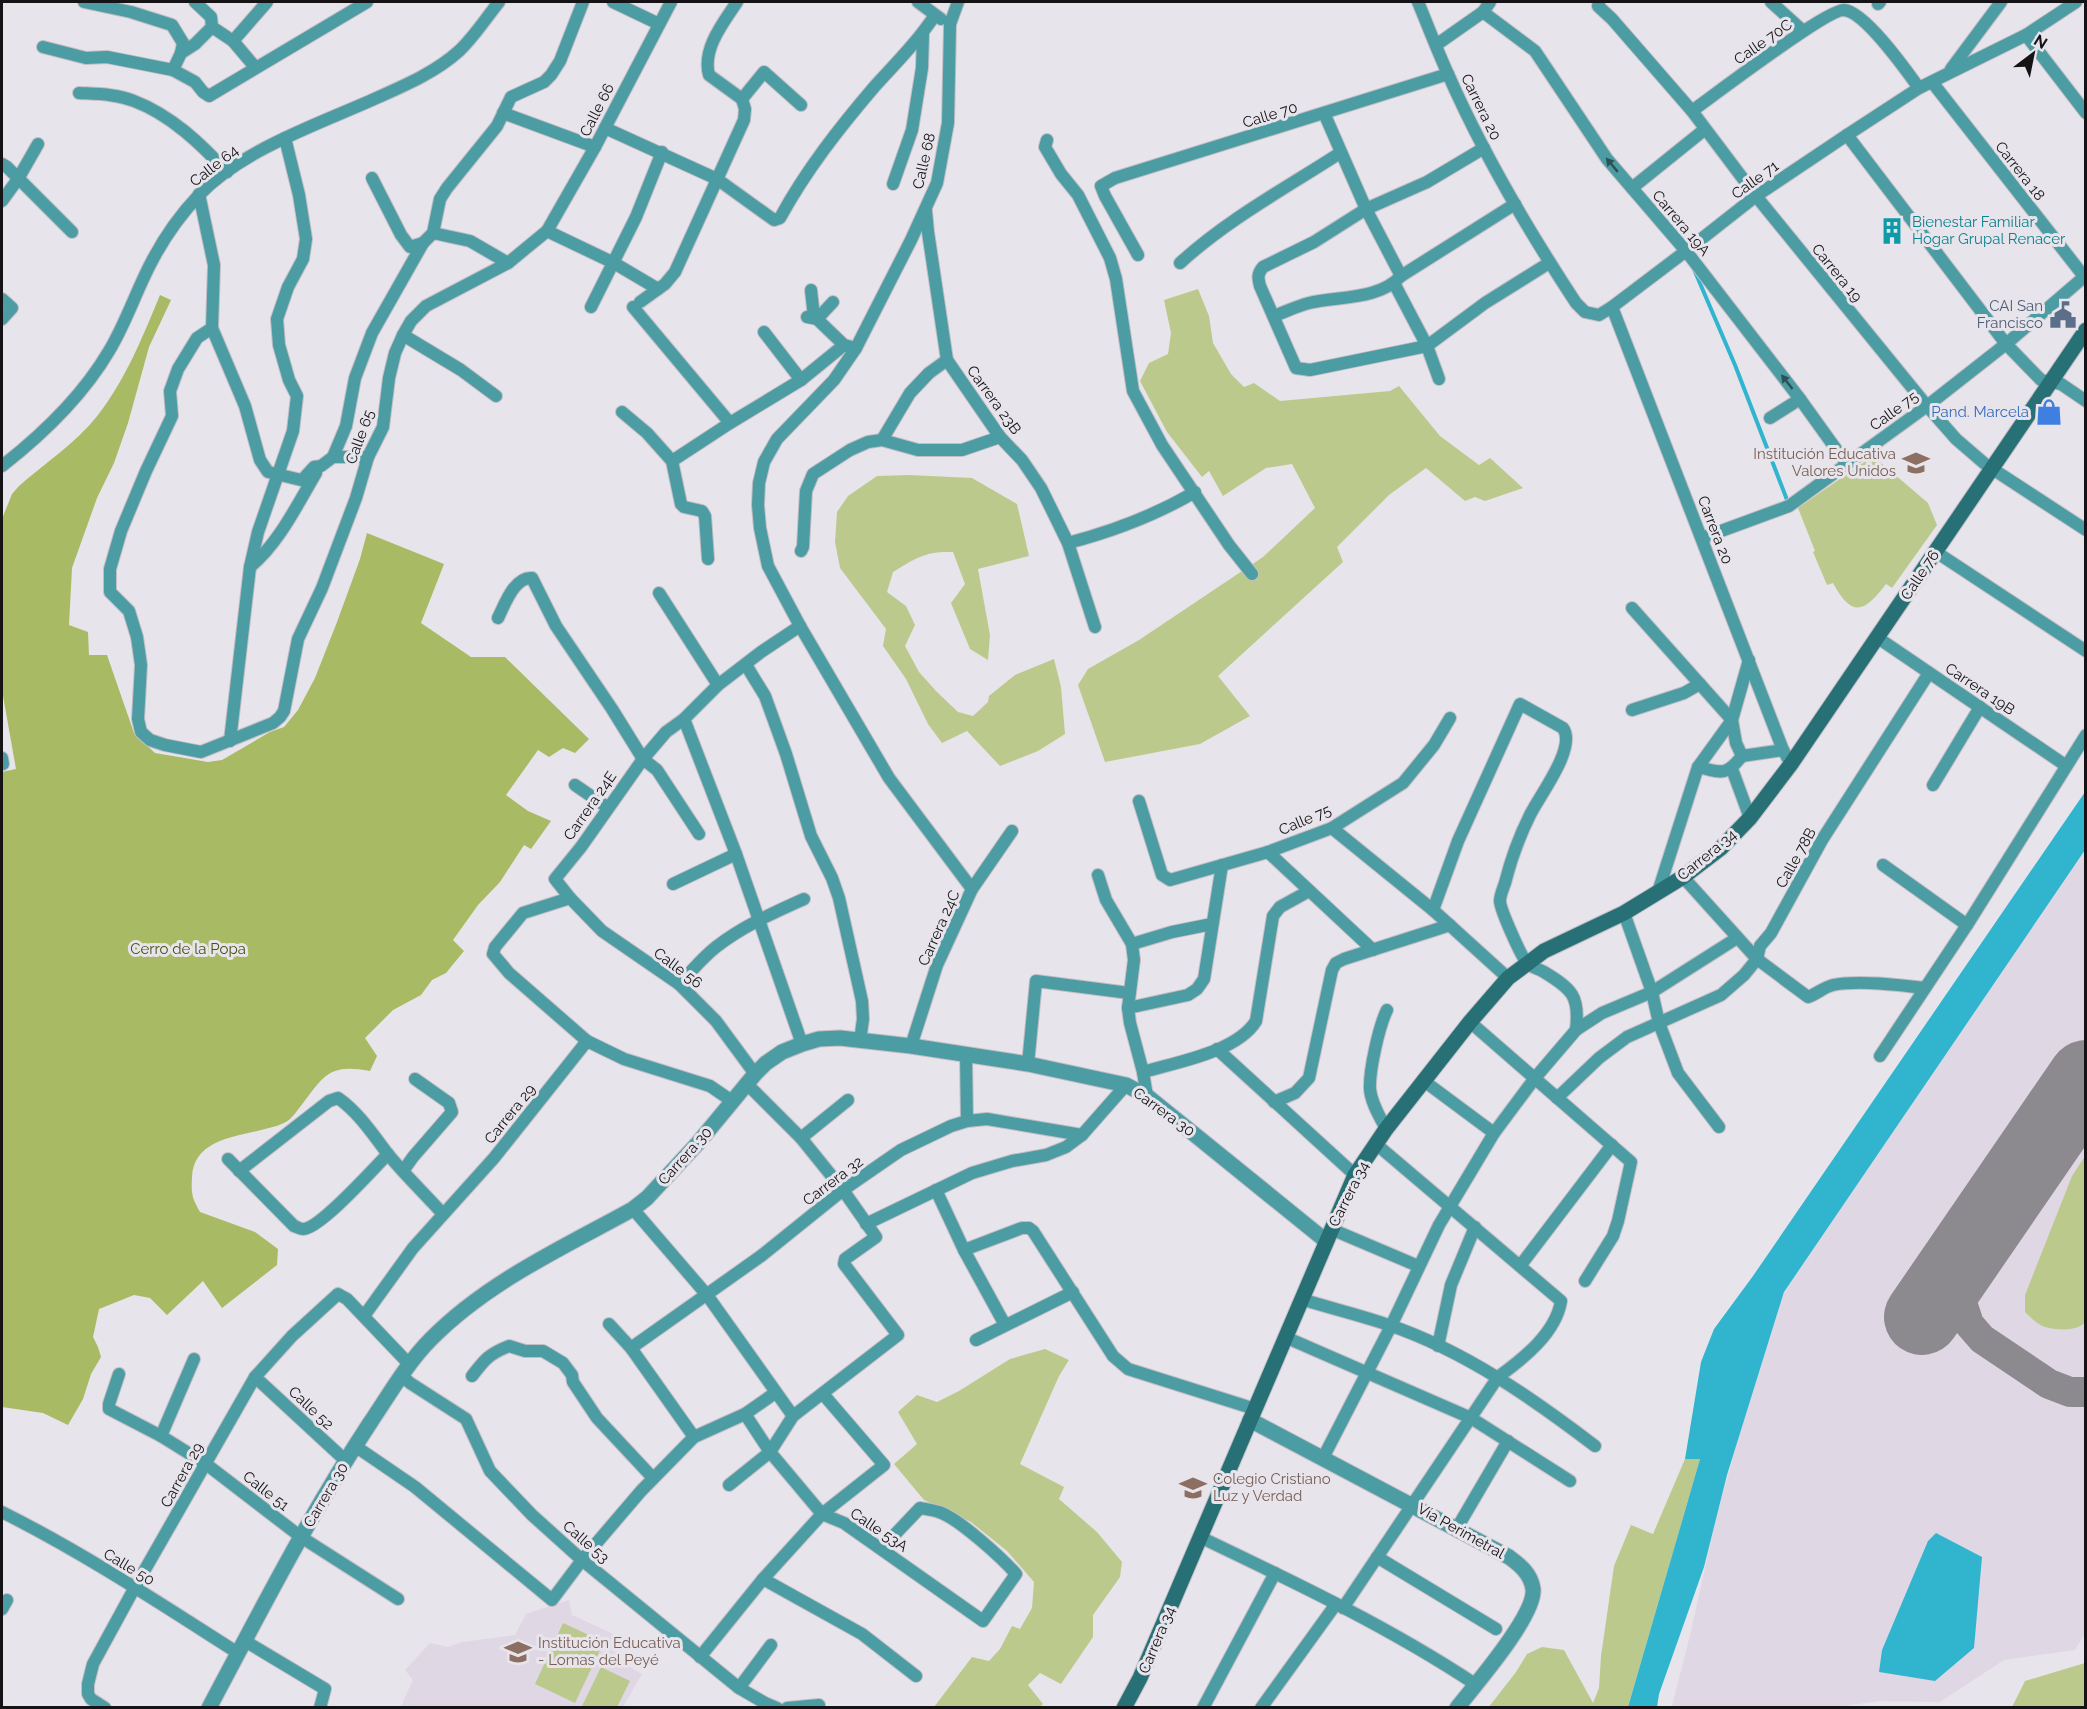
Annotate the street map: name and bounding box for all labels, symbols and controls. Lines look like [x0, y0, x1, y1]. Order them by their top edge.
street label: Calle 70C [1731, 15, 1795, 69]
north arrow [2003, 24, 2063, 84]
text: N [2030, 30, 2051, 53]
street label: Carrera 20 [1457, 71, 1505, 143]
street label: Calle 66 [576, 80, 618, 140]
street label: Calle 70 [1240, 98, 1300, 132]
street label: Calle 68 [909, 131, 939, 191]
street label: Carrera 18 [1991, 138, 2049, 204]
street label: Calle 64 [186, 142, 242, 190]
street label: Calle 71 [1728, 157, 1782, 203]
one-way arrow [1606, 158, 1619, 173]
street label: Carrera 19A [1648, 187, 1714, 259]
place label: Bienestar Familiar Hogar Grupal Renacer [1912, 213, 2066, 248]
building icon: Bienestar Familiar Hogar Grupal Renacer [1877, 216, 1907, 246]
street label: Carrera 19 [1808, 240, 1866, 306]
place label: CAI San Francisco [1977, 297, 2043, 332]
public building icon: CAI San Francisco [2048, 300, 2078, 330]
street label: Carrera 23B [963, 362, 1025, 438]
one-way arrow [1781, 375, 1793, 390]
street label: Calle 75 [1866, 387, 1922, 435]
shop icon: Pand. Marcela [2034, 397, 2064, 427]
place label: Pand. Marcela [1931, 403, 2029, 421]
street label: Calle 65 [342, 407, 378, 467]
place label: Institución Educativa Valores Unidos [1753, 445, 1896, 480]
school or university icon: Institución Educativa Valores Unidos [1901, 448, 1931, 478]
street label: Carrera 20 [1694, 493, 1736, 567]
street label: Calle 76 [1897, 547, 1943, 603]
street label: Carrera 19B [1942, 659, 2018, 719]
street label: Carrera 24E [560, 768, 620, 844]
street label: Calle 75 [1276, 801, 1334, 839]
street label: Calle 78B [1772, 825, 1820, 891]
street label: Carrera 34 [1674, 826, 1740, 884]
street label: Carrera 24C [914, 887, 964, 969]
park label: Cerro de la Popa [130, 940, 246, 958]
street label: Calle 56 [650, 944, 706, 992]
street label: Carrera 29 [481, 1080, 540, 1147]
street label: Carrera 30 [1130, 1084, 1198, 1140]
street label: Carrera 30 [654, 1123, 716, 1189]
street label: Carrera 32 [799, 1152, 867, 1209]
street label: Carrera 34 [1325, 1158, 1373, 1230]
street label: Calle 52 [285, 1383, 337, 1434]
street label: Carrera 29 [157, 1439, 207, 1511]
street label: Carrera 30 [300, 1460, 352, 1530]
street label: Calle 51 [239, 1467, 293, 1515]
place label: Colegio Cristiano Luz y Verdad [1213, 1470, 1331, 1505]
school or university icon: Colegio Cristiano Luz y Verdad [1178, 1473, 1208, 1503]
street label: Vía Perimetral [1414, 1500, 1509, 1563]
street label: Calle 53A [847, 1504, 911, 1556]
street label: Calle 53 [559, 1517, 613, 1567]
street label: Calle 50 [100, 1545, 158, 1589]
street label: Carrera 34 [1135, 1604, 1179, 1676]
place label: Institución Educativa - Lomas del Peyé [538, 1634, 681, 1669]
school or university icon: Institución Educativa - Lomas del Peyé [503, 1637, 533, 1667]

